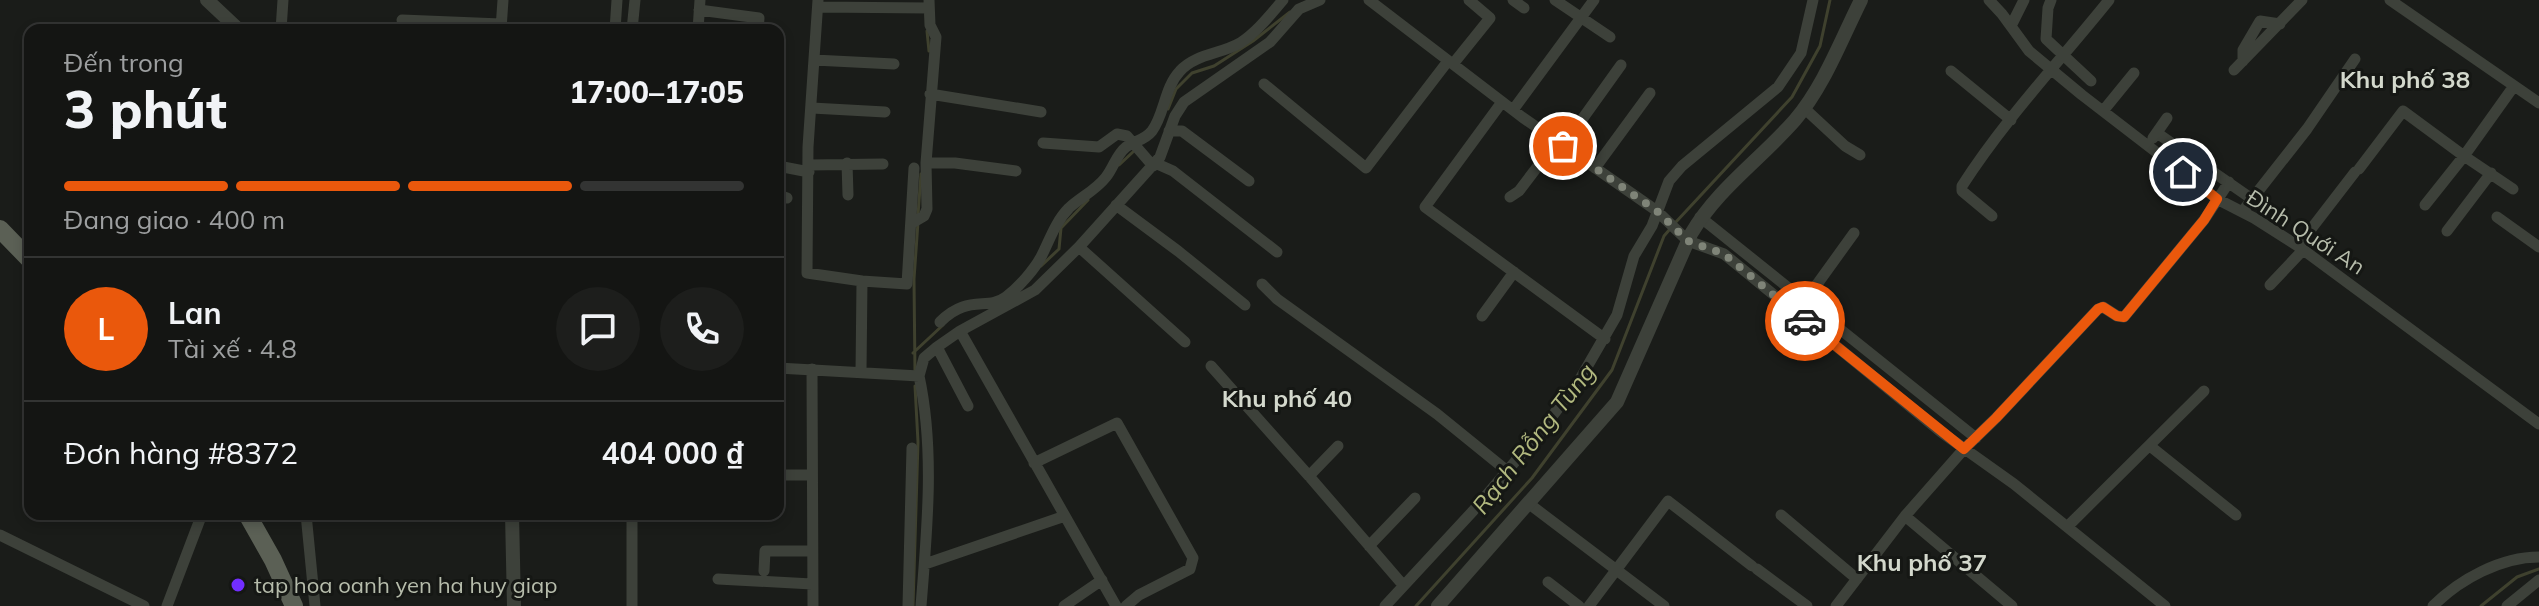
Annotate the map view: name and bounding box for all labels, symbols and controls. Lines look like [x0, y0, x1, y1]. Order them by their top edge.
text: Đến trong [64, 46, 184, 79]
district label: Khu phố 38 [2340, 64, 2470, 94]
text: 17:00–17:05 [569, 73, 744, 111]
text: 3 phút [64, 76, 227, 141]
pin [1529, 112, 1597, 180]
icon: bag [1541, 124, 1585, 168]
pin [2149, 138, 2217, 206]
icon: home [2161, 150, 2205, 194]
street label: Đình Quới An [2242, 183, 2370, 281]
text: Đang giao · 400 m [64, 203, 285, 236]
courier [1765, 281, 1845, 361]
button: chat [556, 287, 640, 371]
button: phone [660, 287, 744, 371]
text: Lan [168, 294, 222, 332]
icon: car [1783, 299, 1827, 343]
text: L [98, 310, 114, 348]
text: Tài xế · 4.8 [168, 332, 297, 365]
water label: Rạch Rỗng Tùng [1465, 357, 1601, 520]
district label: Khu phố 40 [1222, 383, 1352, 413]
text: Đơn hàng #8372 [64, 434, 298, 472]
text: 404 000 ₫ [602, 434, 744, 472]
district label: Khu phố 37 [1857, 547, 1987, 577]
place label: tap hoa oanh yen ha huy giap [254, 571, 557, 599]
marker: tap hoa oanh yen ha huy giap [229, 576, 247, 594]

